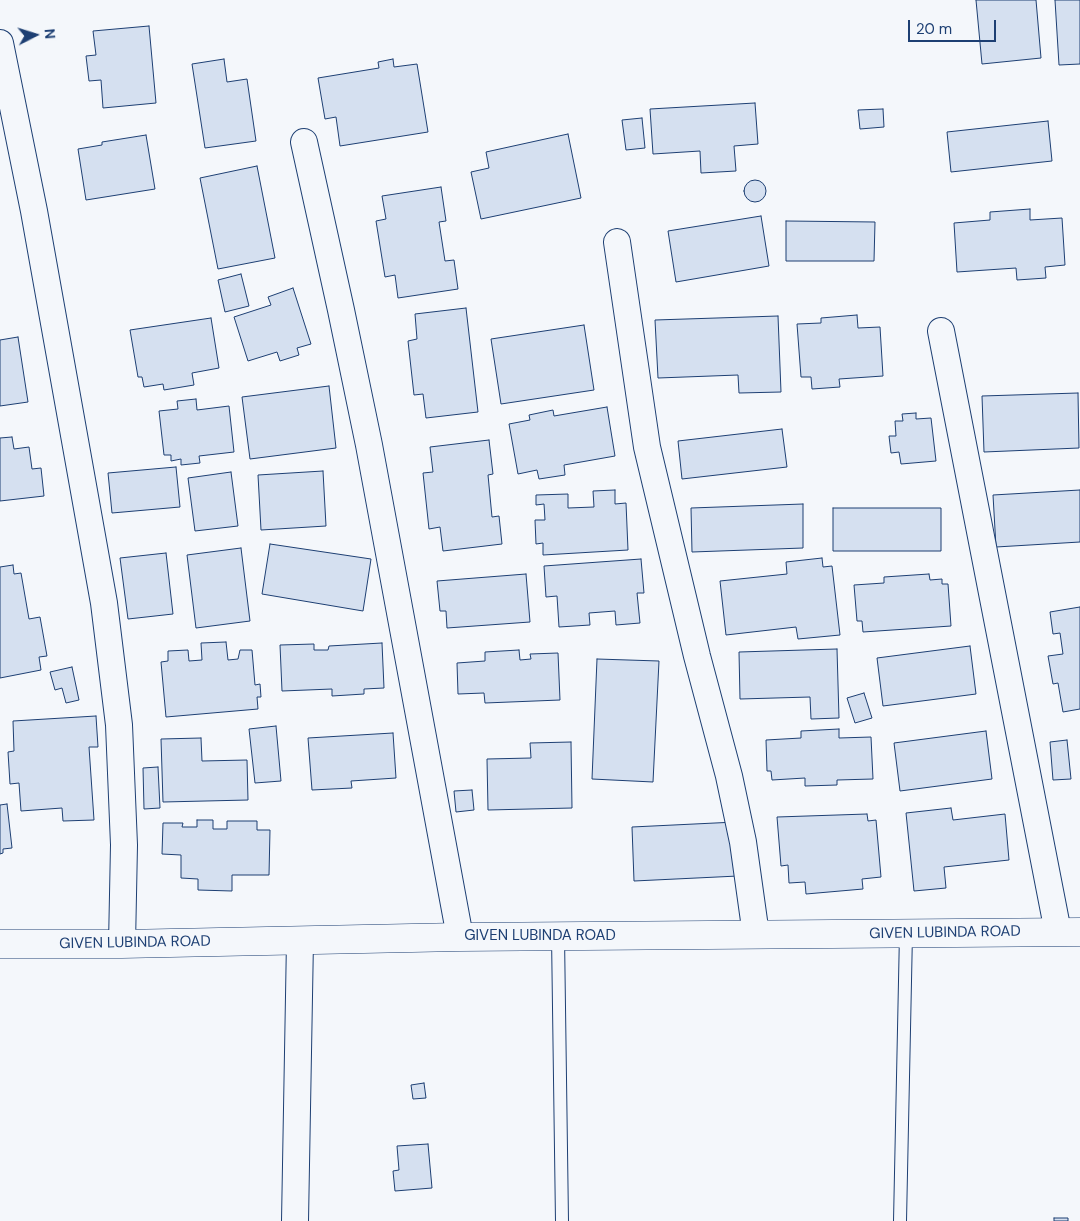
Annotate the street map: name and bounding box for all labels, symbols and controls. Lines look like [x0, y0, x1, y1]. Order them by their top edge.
north arrow [10, 10, 60, 60]
scale bar [910, 10, 998, 42]
text: 20 m [916, 19, 952, 39]
text: N [41, 28, 59, 40]
street label: GIVEN LUBINDA ROAD [869, 923, 1021, 943]
street label: GIVEN LUBINDA ROAD [464, 927, 616, 945]
street label: GIVEN LUBINDA ROAD [59, 933, 211, 953]

